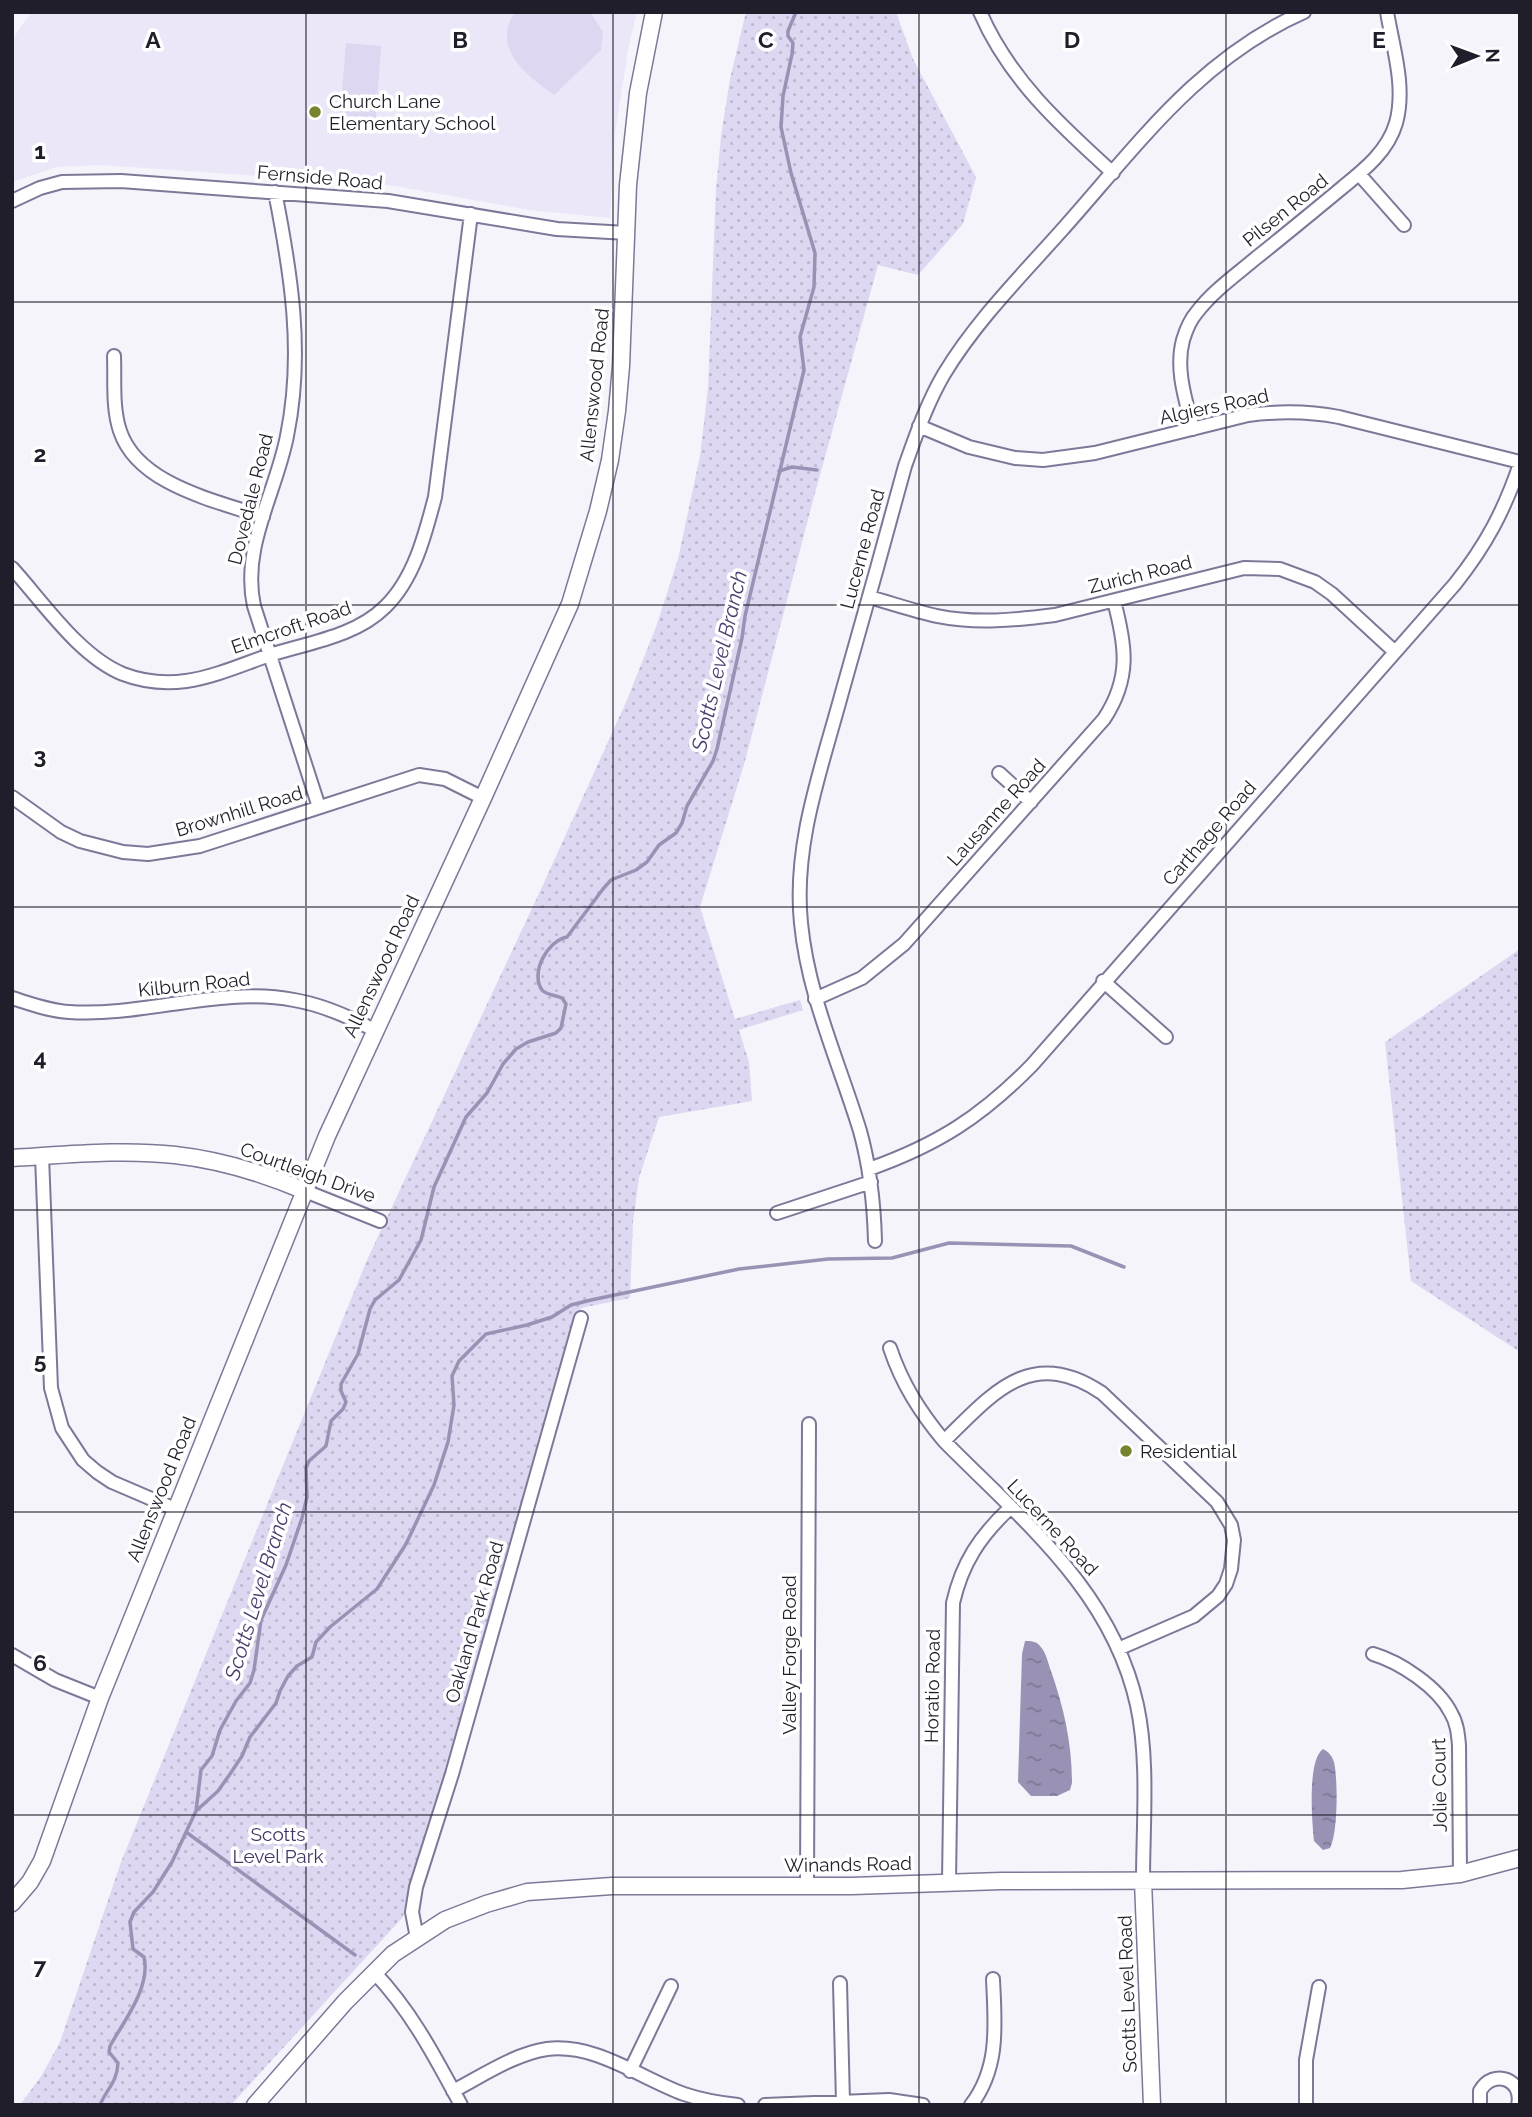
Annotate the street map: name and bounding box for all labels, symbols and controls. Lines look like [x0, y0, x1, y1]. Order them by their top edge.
north arrow [1441, 21, 1511, 91]
text: A [145, 26, 161, 53]
text: B [452, 26, 468, 53]
text: C [758, 26, 774, 53]
text: D [1064, 26, 1080, 53]
text: E [1372, 26, 1386, 53]
text: N [1482, 48, 1504, 63]
place label: Church Lane Elementary School [329, 90, 496, 134]
marker: Church Lane Elementary School [307, 104, 323, 120]
text: 1 [34, 137, 46, 164]
street label: Fernside Road [256, 161, 384, 193]
street label: Pilsen Road [1238, 169, 1332, 251]
street label: Allenswood Road [575, 307, 613, 463]
street label: Algiers Road [1157, 384, 1271, 428]
street label: Dovedale Road [223, 431, 277, 567]
text: 2 [34, 440, 46, 467]
street label: Lucerne Road [835, 487, 889, 611]
street label: Zurich Road [1086, 551, 1194, 597]
water label: Scotts Level Branch [686, 568, 752, 755]
street label: Elmcroft Road [228, 596, 354, 658]
text: 3 [34, 742, 46, 769]
street label: Lausanne Road [942, 754, 1050, 870]
street label: Carthage Road [1158, 776, 1260, 890]
street label: Brownhill Road [173, 781, 305, 841]
street label: Allenswood Road [338, 891, 424, 1041]
street label: Kilburn Road [137, 967, 251, 1001]
text: 4 [33, 1044, 47, 1071]
street label: Courtleigh Drive [237, 1137, 379, 1207]
text: 5 [34, 1347, 47, 1374]
street label: Allenswood Road [122, 1413, 200, 1565]
place label: Residential [1140, 1440, 1237, 1462]
marker: Residential [1118, 1443, 1134, 1459]
street label: Lucerne Road [1003, 1474, 1103, 1580]
water label: Scotts Level Branch [219, 1499, 297, 1684]
street label: Oakland Park Road [440, 1539, 508, 1705]
street label: Valley Forge Road [778, 1575, 800, 1735]
street label: Horatio Road [920, 1629, 944, 1743]
text: 6 [33, 1649, 47, 1676]
street label: Jolie Court [1427, 1737, 1451, 1832]
park label: Scotts Level Park [233, 1823, 323, 1867]
street label: Winands Road [784, 1852, 912, 1876]
street label: Scotts Level Road [1113, 1915, 1141, 2073]
text: 7 [34, 1952, 47, 1979]

